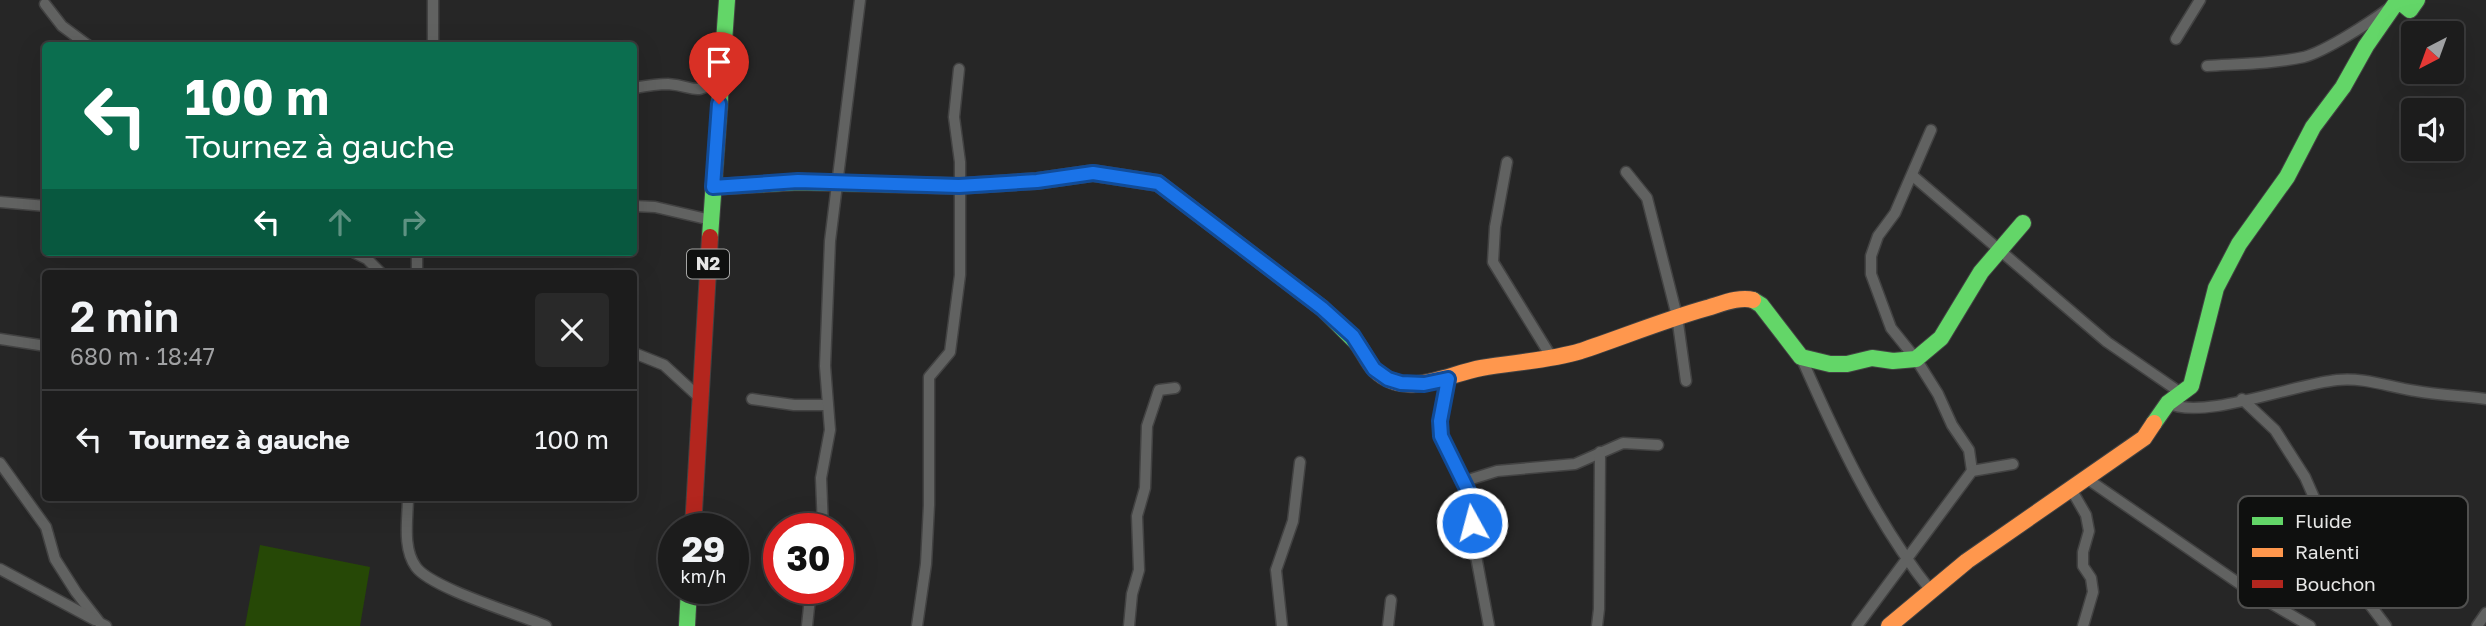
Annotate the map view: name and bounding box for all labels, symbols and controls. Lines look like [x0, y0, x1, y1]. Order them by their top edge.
north arrow [2401, 21, 2464, 84]
map controls [2401, 21, 2464, 161]
pin [689, 32, 749, 104]
icon: arrive [700, 43, 738, 81]
text: 100 m [185, 67, 329, 126]
icon: left [70, 70, 161, 161]
button: sound [2401, 98, 2464, 161]
text: Tournez à gauche [185, 127, 454, 165]
icon: left [248, 203, 286, 241]
icon: ahead [321, 203, 359, 241]
icon: right [394, 203, 432, 241]
road number: N2 [687, 250, 729, 278]
text: 2 min [70, 291, 179, 341]
button: close [535, 293, 609, 367]
text: 680 m · 18:47 [70, 342, 215, 370]
icon: left [70, 420, 108, 458]
text: Tournez à gauche [129, 424, 350, 455]
text: 100 m [535, 424, 609, 455]
position arrow [1435, 486, 1509, 560]
legend [2238, 496, 2468, 608]
text: Fluide [2295, 509, 2352, 532]
speed limit sign: 30 [763, 513, 854, 604]
text: 29 [682, 528, 725, 570]
text: Ralenti [2295, 540, 2360, 563]
text: km/h [681, 565, 726, 587]
text: Bouchon [2295, 572, 2376, 595]

